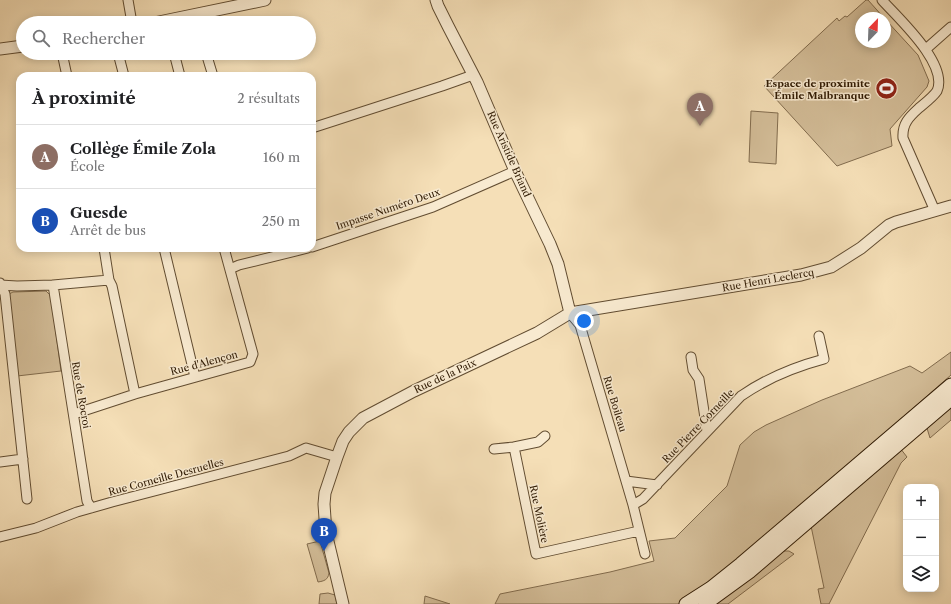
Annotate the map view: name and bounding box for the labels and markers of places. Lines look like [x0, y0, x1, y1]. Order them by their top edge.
sports icon: Espace de proximite Émile Malbranque [873, 76, 899, 102]
place label: Espace de proximite Émile Malbranque [765, 77, 870, 102]
pin: A [687, 93, 713, 126]
pin: B [311, 518, 337, 551]

